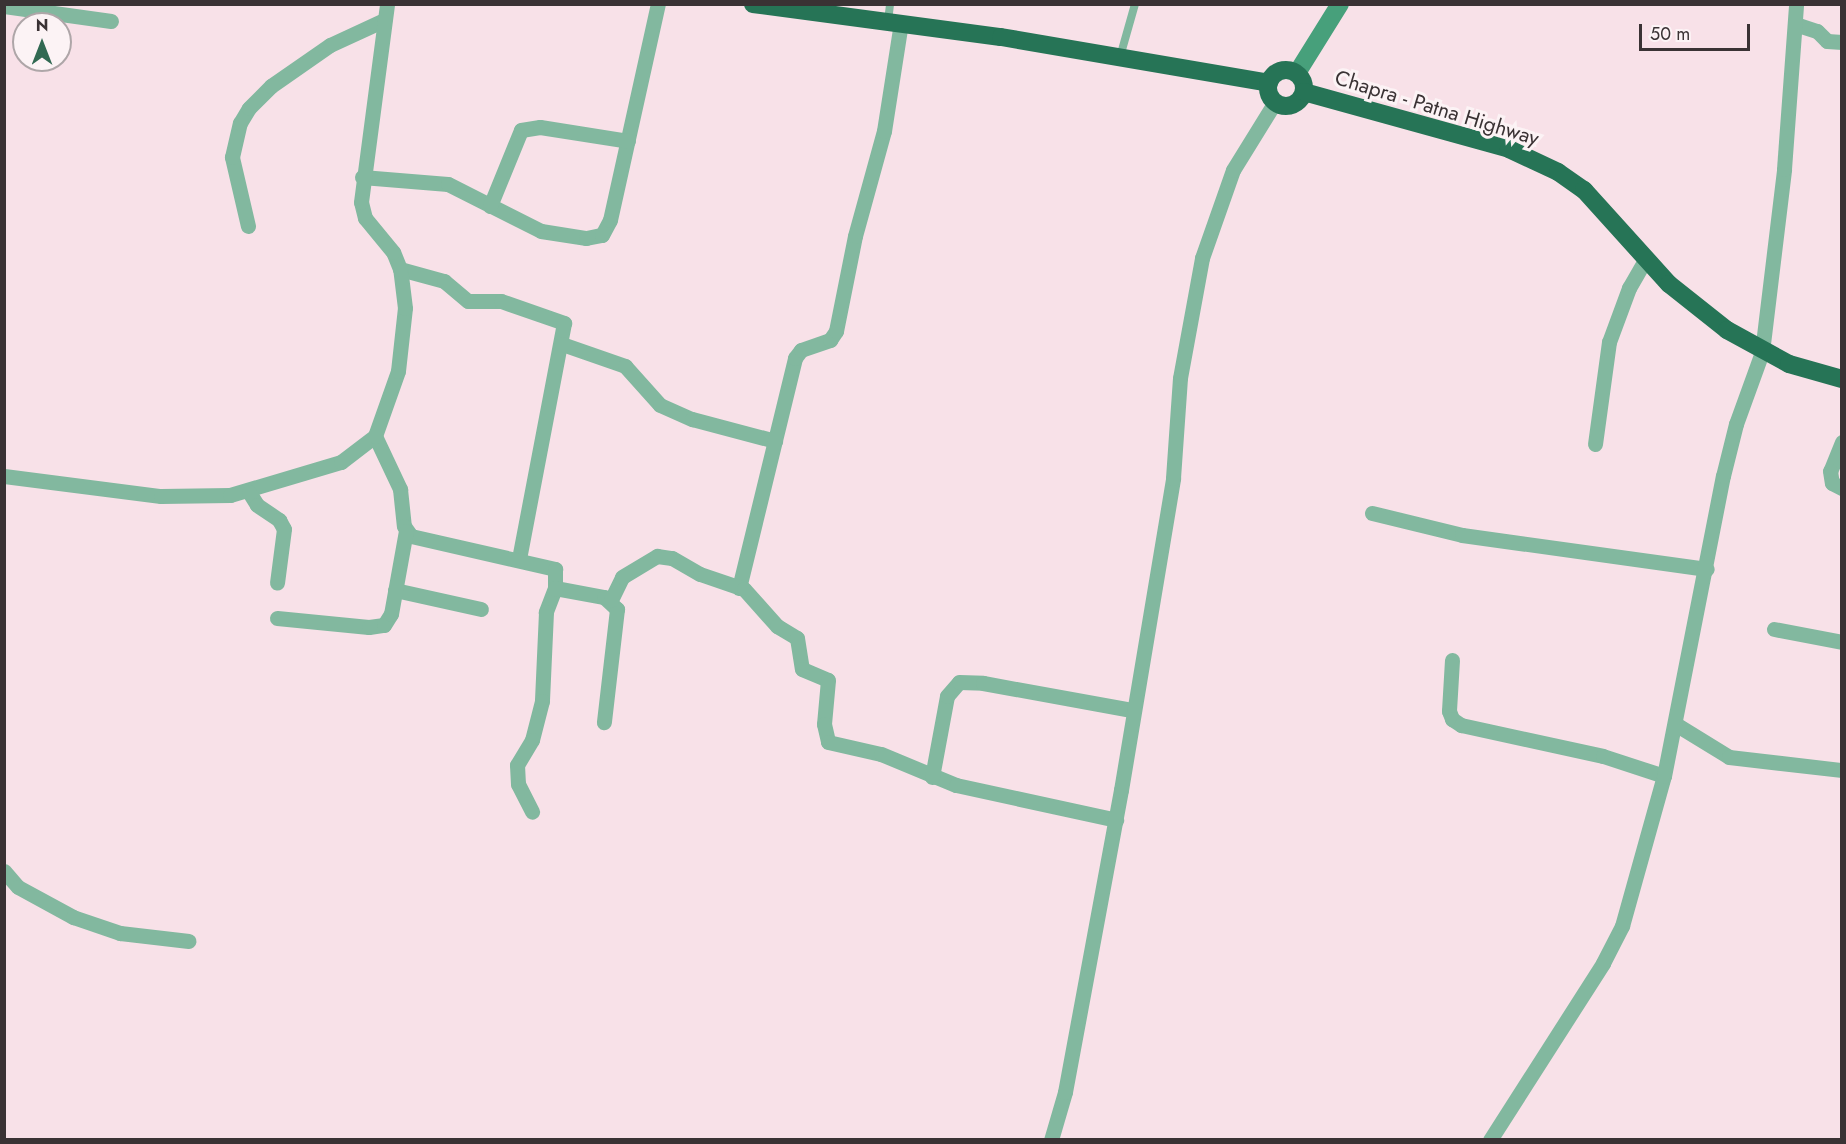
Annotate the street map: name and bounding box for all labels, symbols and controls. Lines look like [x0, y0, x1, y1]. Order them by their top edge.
north arrow [12, 12, 72, 72]
scale bar [1642, 12, 1753, 50]
text: N [36, 14, 48, 37]
text: 50 m [1650, 21, 1690, 47]
street label: Chapra - Patna Highway [1332, 65, 1542, 151]

